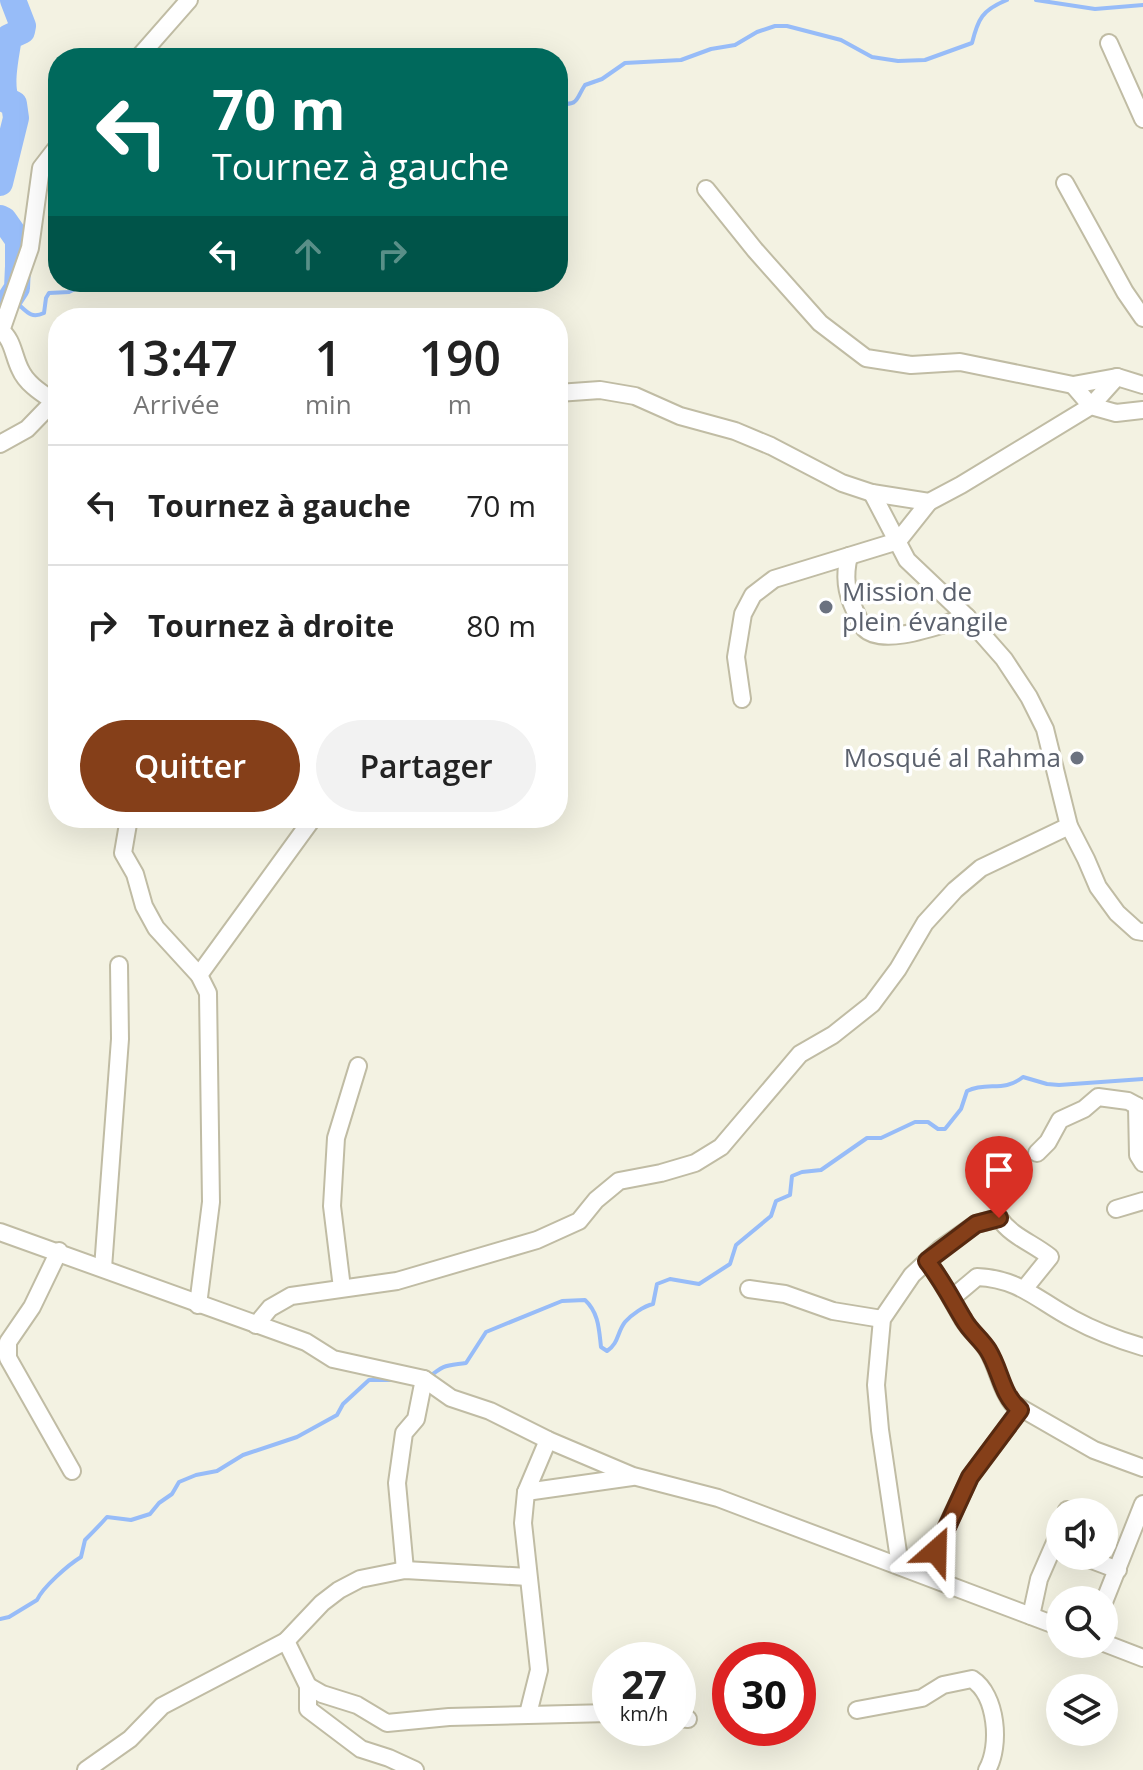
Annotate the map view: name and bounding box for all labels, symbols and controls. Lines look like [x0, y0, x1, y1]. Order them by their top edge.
text: 70 m [212, 70, 346, 146]
icon: left [80, 80, 184, 184]
text: Tournez à gauche [212, 142, 509, 191]
icon: left [202, 232, 246, 276]
icon: ahead [286, 232, 330, 276]
icon: right [370, 232, 414, 276]
text: 13:47 [115, 325, 238, 390]
text: 1 [315, 325, 342, 390]
text: 190 [419, 325, 501, 390]
text: Arrivée [133, 386, 220, 422]
text: min [305, 386, 352, 422]
text: m [448, 386, 472, 422]
icon: left [80, 483, 124, 527]
text: Tournez à gauche [148, 485, 411, 526]
text: 70 m [466, 485, 536, 526]
place label: Mission de plein évangile [842, 573, 1008, 639]
marker: Mission de plein évangile [817, 598, 835, 616]
icon: right [80, 603, 124, 647]
text: Tournez à droite [148, 605, 394, 646]
text: 80 m [466, 605, 536, 646]
button: Quitter [80, 720, 300, 812]
button: Partager [316, 720, 536, 812]
place label: Mosqué al Rahma [844, 739, 1061, 775]
marker: Mosqué al Rahma [1068, 749, 1086, 767]
pin [965, 1136, 1033, 1218]
icon: arrive [977, 1148, 1021, 1192]
map controls [1046, 1498, 1118, 1746]
button: sound [1046, 1498, 1118, 1570]
position arrow [894, 1509, 978, 1593]
button: search [1046, 1586, 1118, 1658]
speed limit sign: 30 [712, 1642, 816, 1746]
text: 27 [621, 1656, 667, 1711]
button: layers [1046, 1674, 1118, 1746]
text: km/h [620, 1700, 668, 1727]

